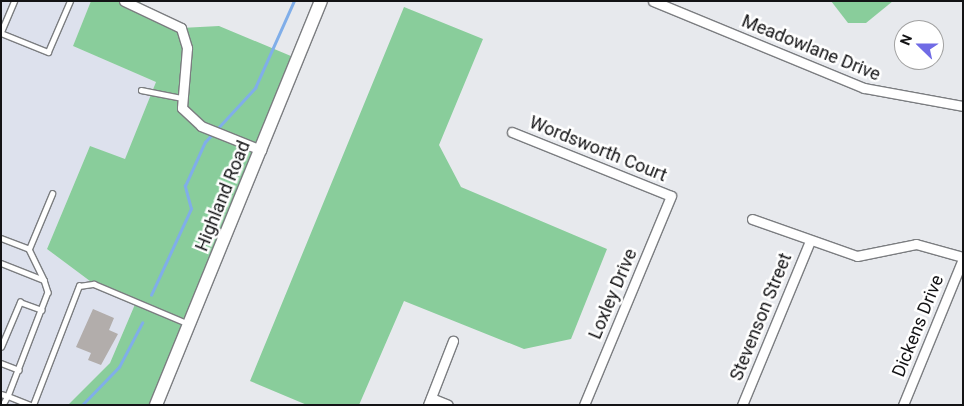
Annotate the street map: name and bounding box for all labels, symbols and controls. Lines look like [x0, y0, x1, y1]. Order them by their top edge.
street label: Meadowlane Drive [739, 10, 883, 86]
north arrow [894, 20, 944, 70]
text: N [897, 32, 915, 47]
street label: Wordsworth Court [526, 112, 670, 186]
street label: Highland Road [191, 138, 255, 254]
street label: Loxley Drive [584, 246, 642, 342]
street label: Stevenson Street [726, 250, 796, 384]
street label: Dickens Drive [888, 272, 948, 380]

